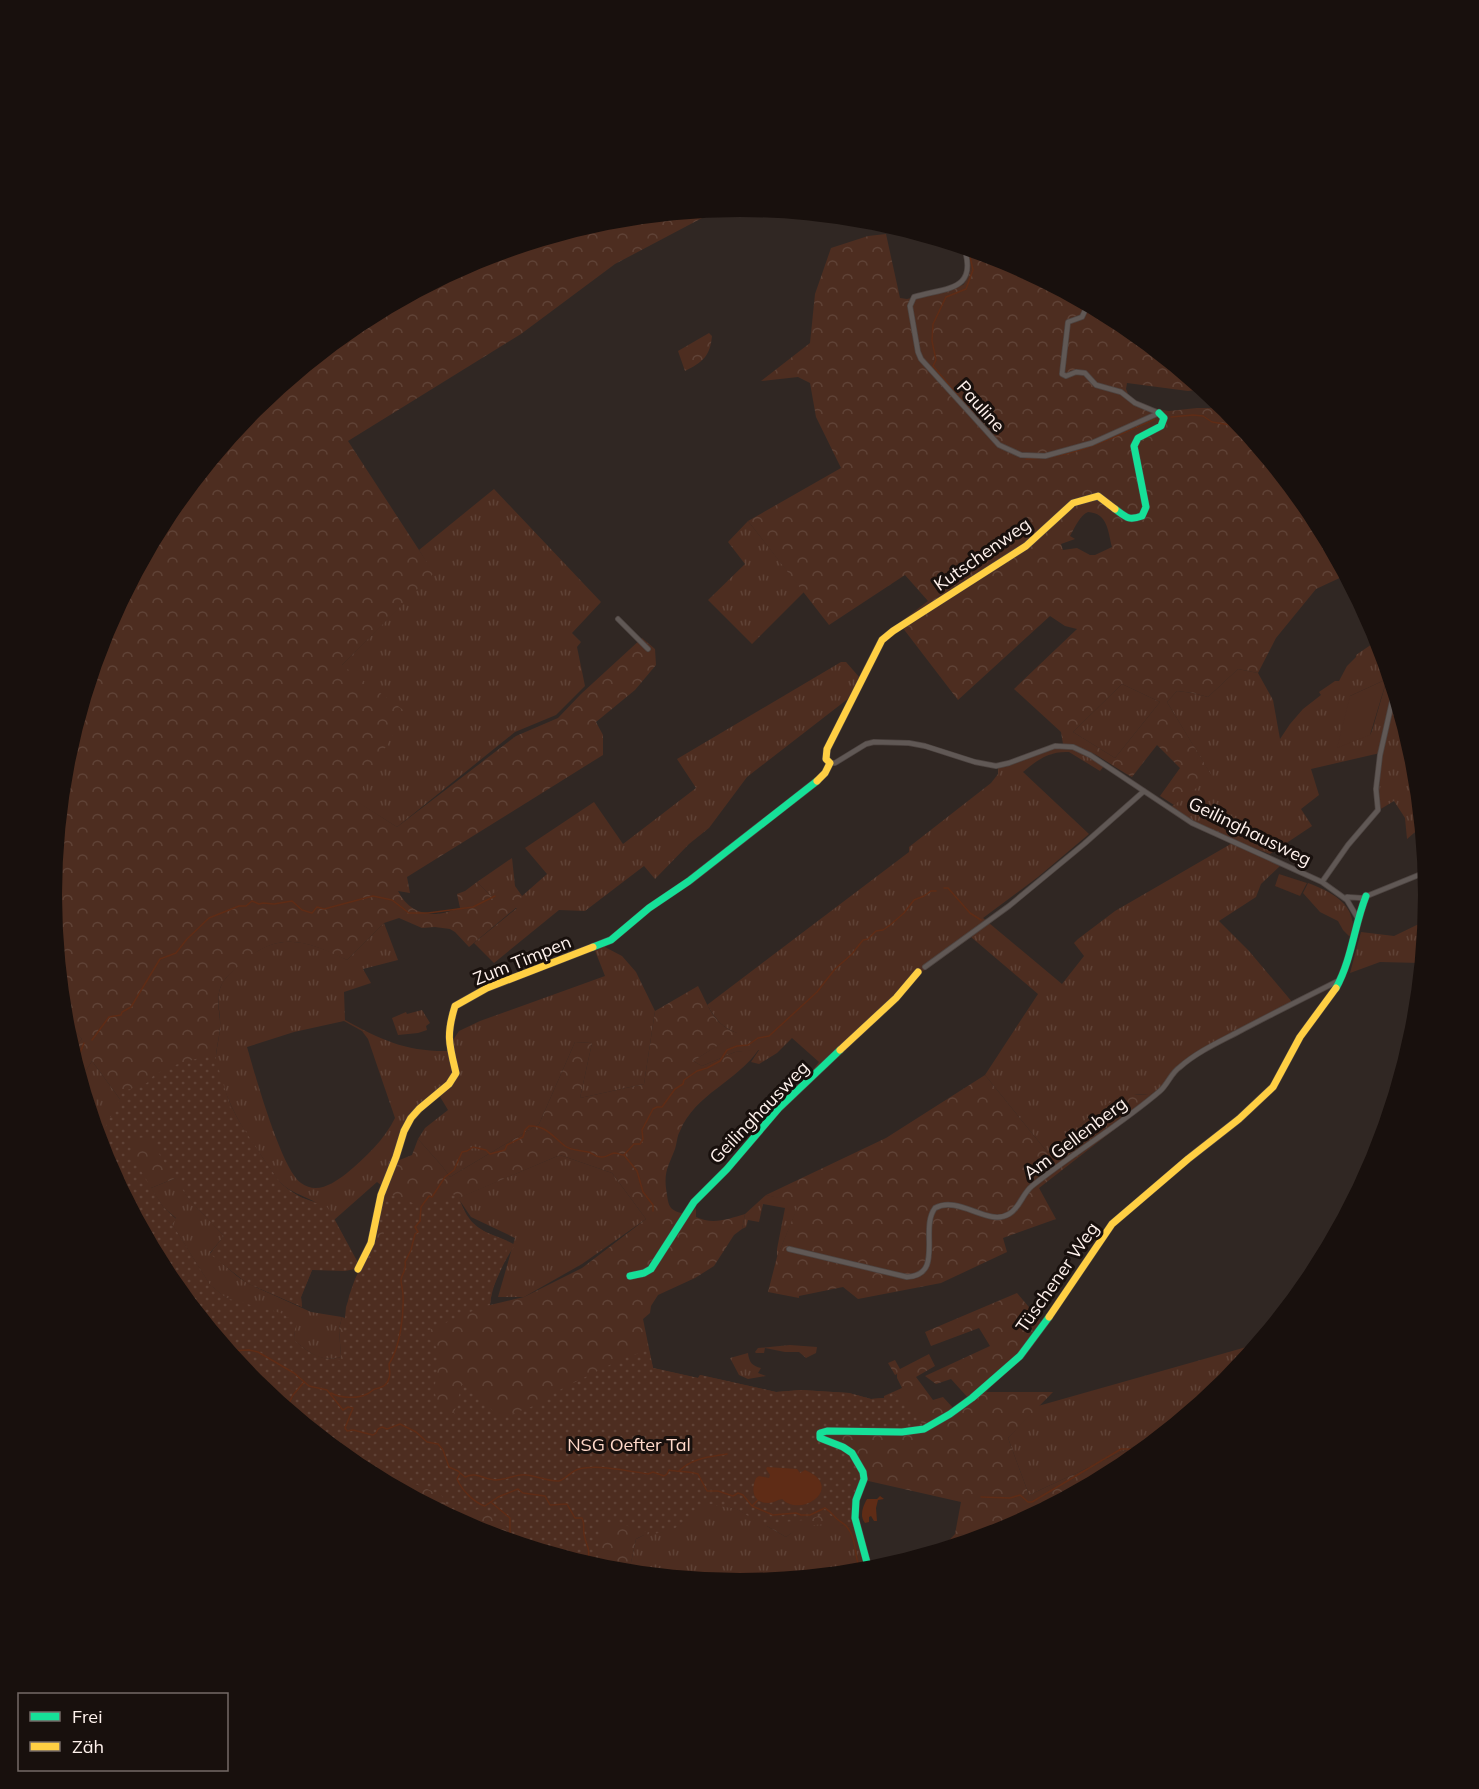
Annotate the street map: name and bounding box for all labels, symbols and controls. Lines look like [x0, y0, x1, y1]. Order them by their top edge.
street label: Pauline [952, 375, 1010, 437]
street label: Kutschenweg [929, 512, 1035, 596]
street label: Geilinghausweg [1185, 791, 1315, 871]
street label: Zum Timpen [470, 930, 574, 990]
street label: Geilinghausweg [704, 1056, 814, 1168]
street label: Am Gellenberg [1019, 1092, 1131, 1184]
street label: Tüschener Weg [1010, 1217, 1104, 1337]
park label: NSG Oefter Tal [567, 1433, 691, 1456]
legend [18, 1693, 228, 1771]
text: Frei [72, 1705, 102, 1728]
text: Zäh [72, 1735, 104, 1758]

